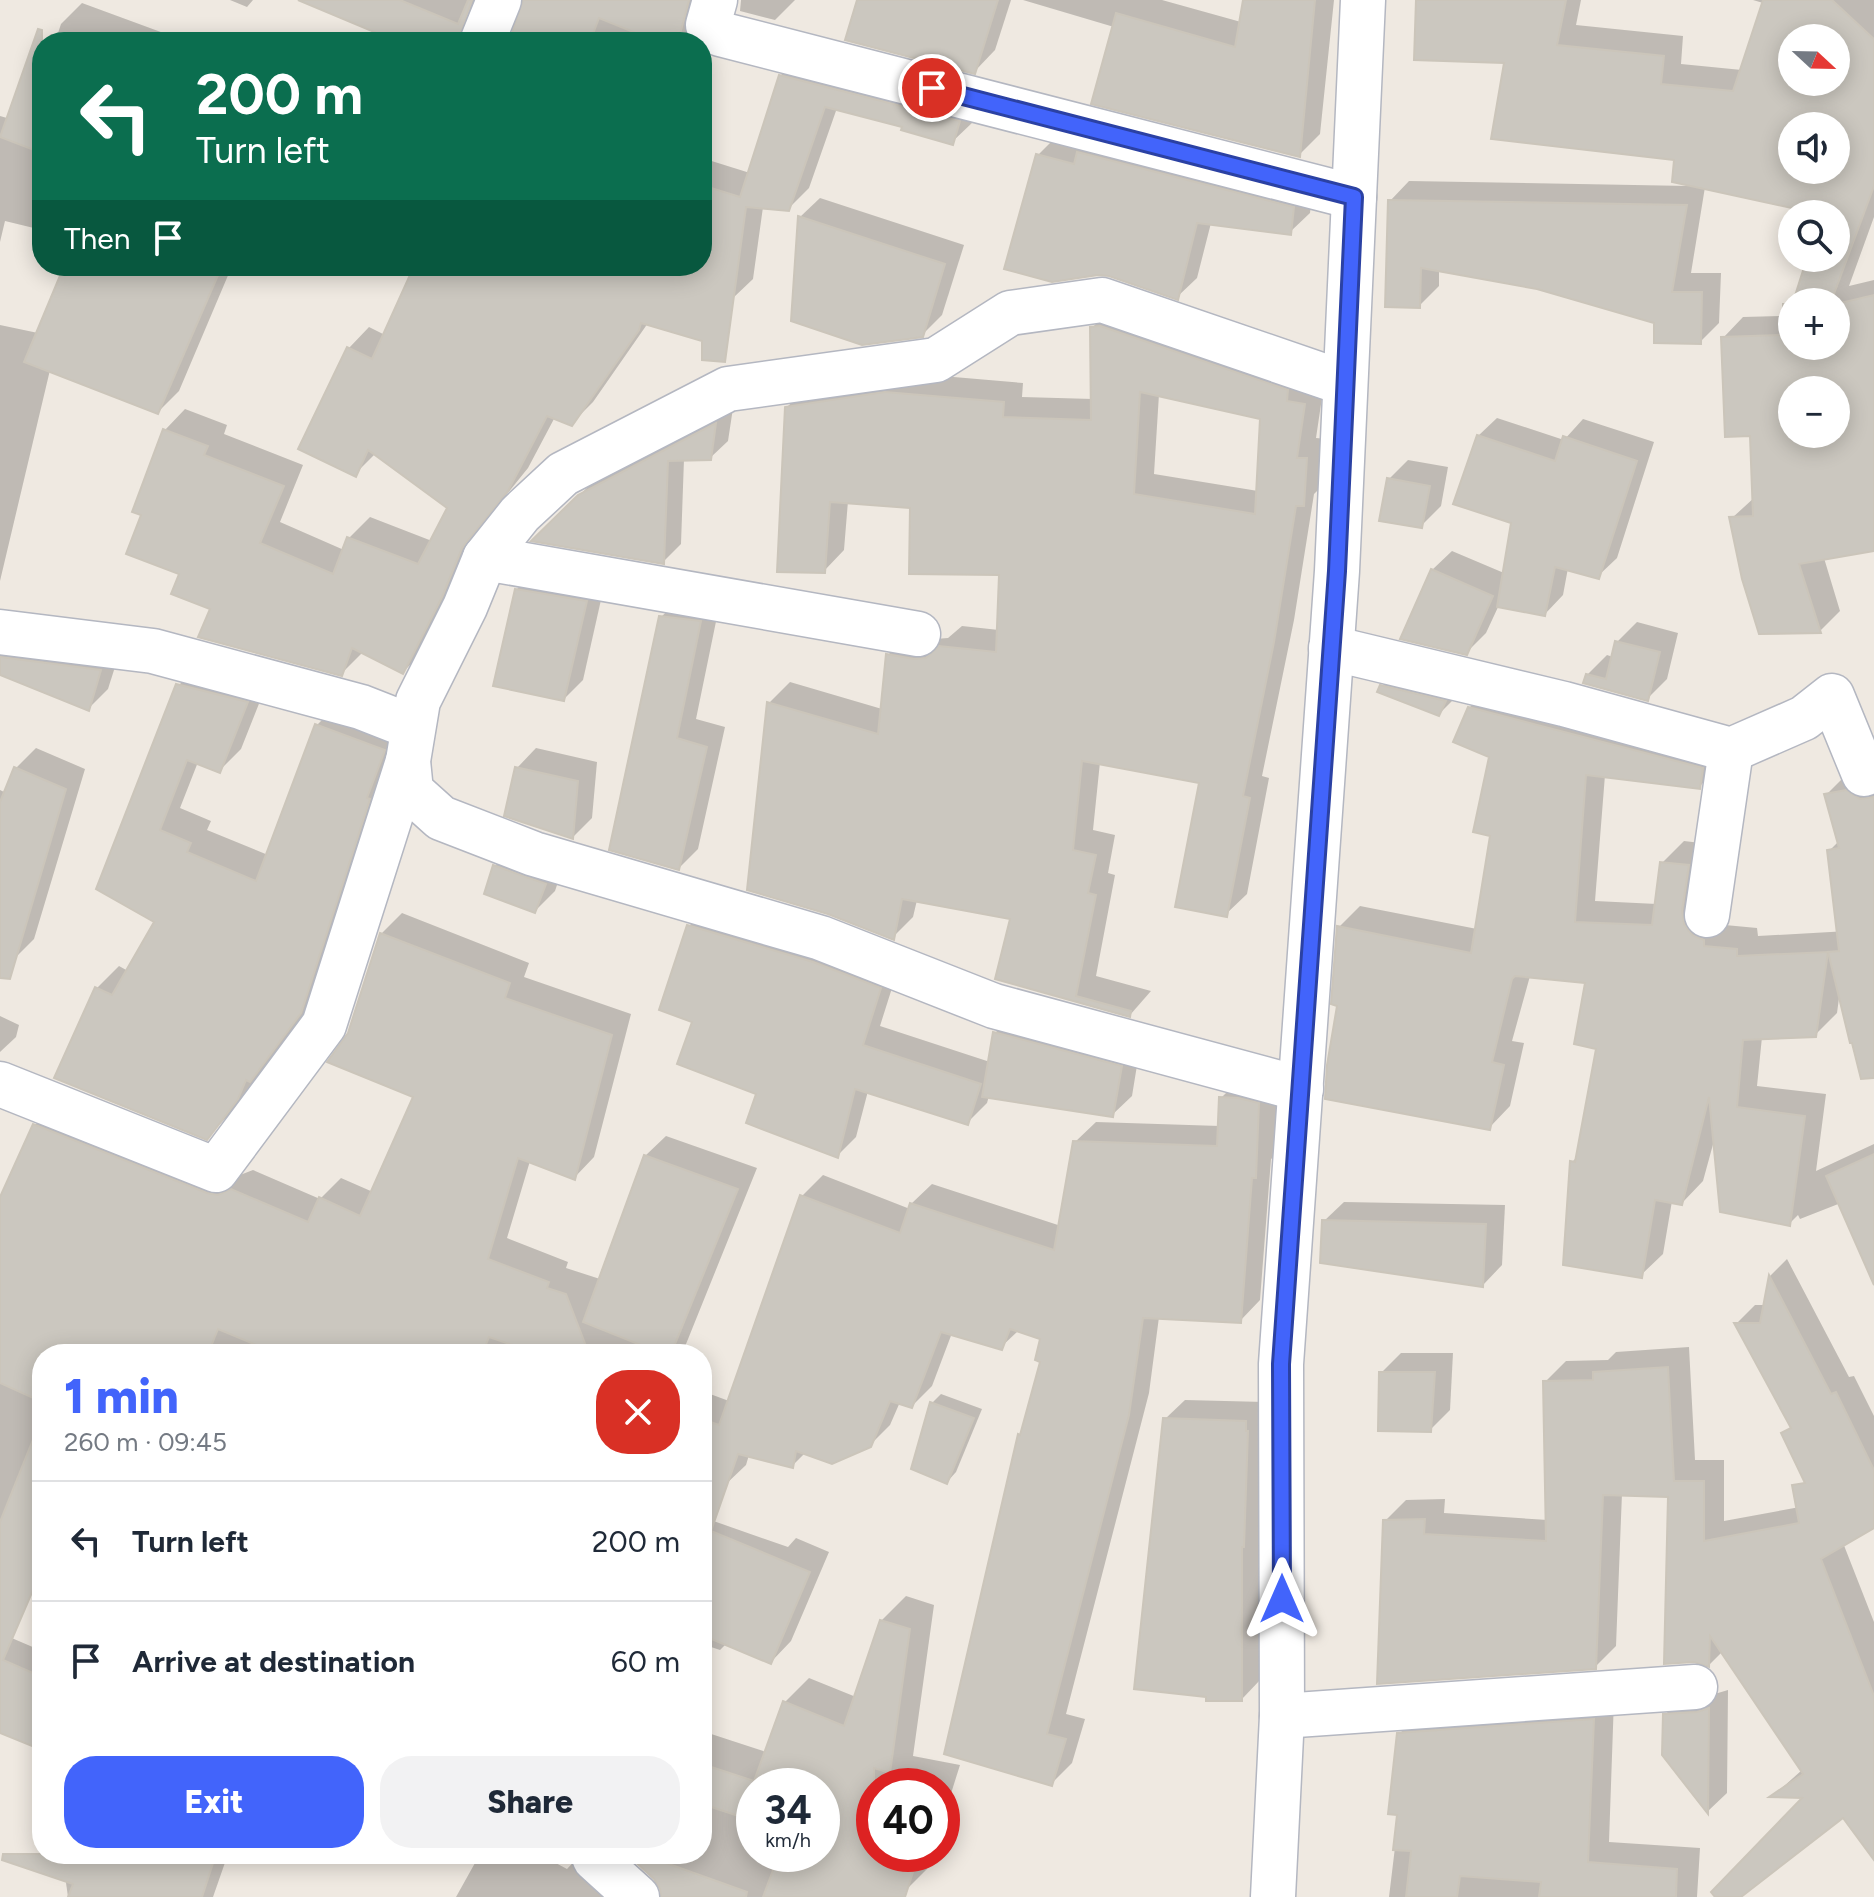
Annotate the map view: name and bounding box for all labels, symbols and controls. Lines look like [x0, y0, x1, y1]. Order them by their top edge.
north arrow [1778, 24, 1850, 96]
map controls [1778, 24, 1850, 448]
pin [898, 54, 966, 122]
text: 200 m [196, 61, 363, 128]
icon: left [64, 64, 168, 168]
icon: arrive [910, 66, 954, 110]
button: sound [1778, 112, 1850, 184]
text: Turn left [196, 129, 330, 172]
button: search [1778, 200, 1850, 272]
icon: arrive [146, 216, 190, 260]
text: Then [64, 220, 130, 257]
button: + [1778, 288, 1850, 360]
button: − [1778, 376, 1850, 448]
text: 1 min [64, 1367, 179, 1425]
button: close [596, 1370, 680, 1454]
text: 260 m · 09:45 [64, 1426, 227, 1458]
icon: left [64, 1519, 108, 1563]
text: Turn left [132, 1523, 249, 1560]
text: 200 m [592, 1523, 680, 1560]
position arrow [1240, 1557, 1324, 1641]
icon: arrive [64, 1639, 108, 1683]
text: Arrive at destination [132, 1643, 415, 1680]
text: 60 m [611, 1643, 680, 1680]
button: Exit [64, 1756, 364, 1848]
button: Share [380, 1756, 680, 1848]
speed limit sign: 40 [856, 1768, 960, 1872]
text: 34 [764, 1786, 812, 1834]
text: km/h [765, 1828, 811, 1852]

